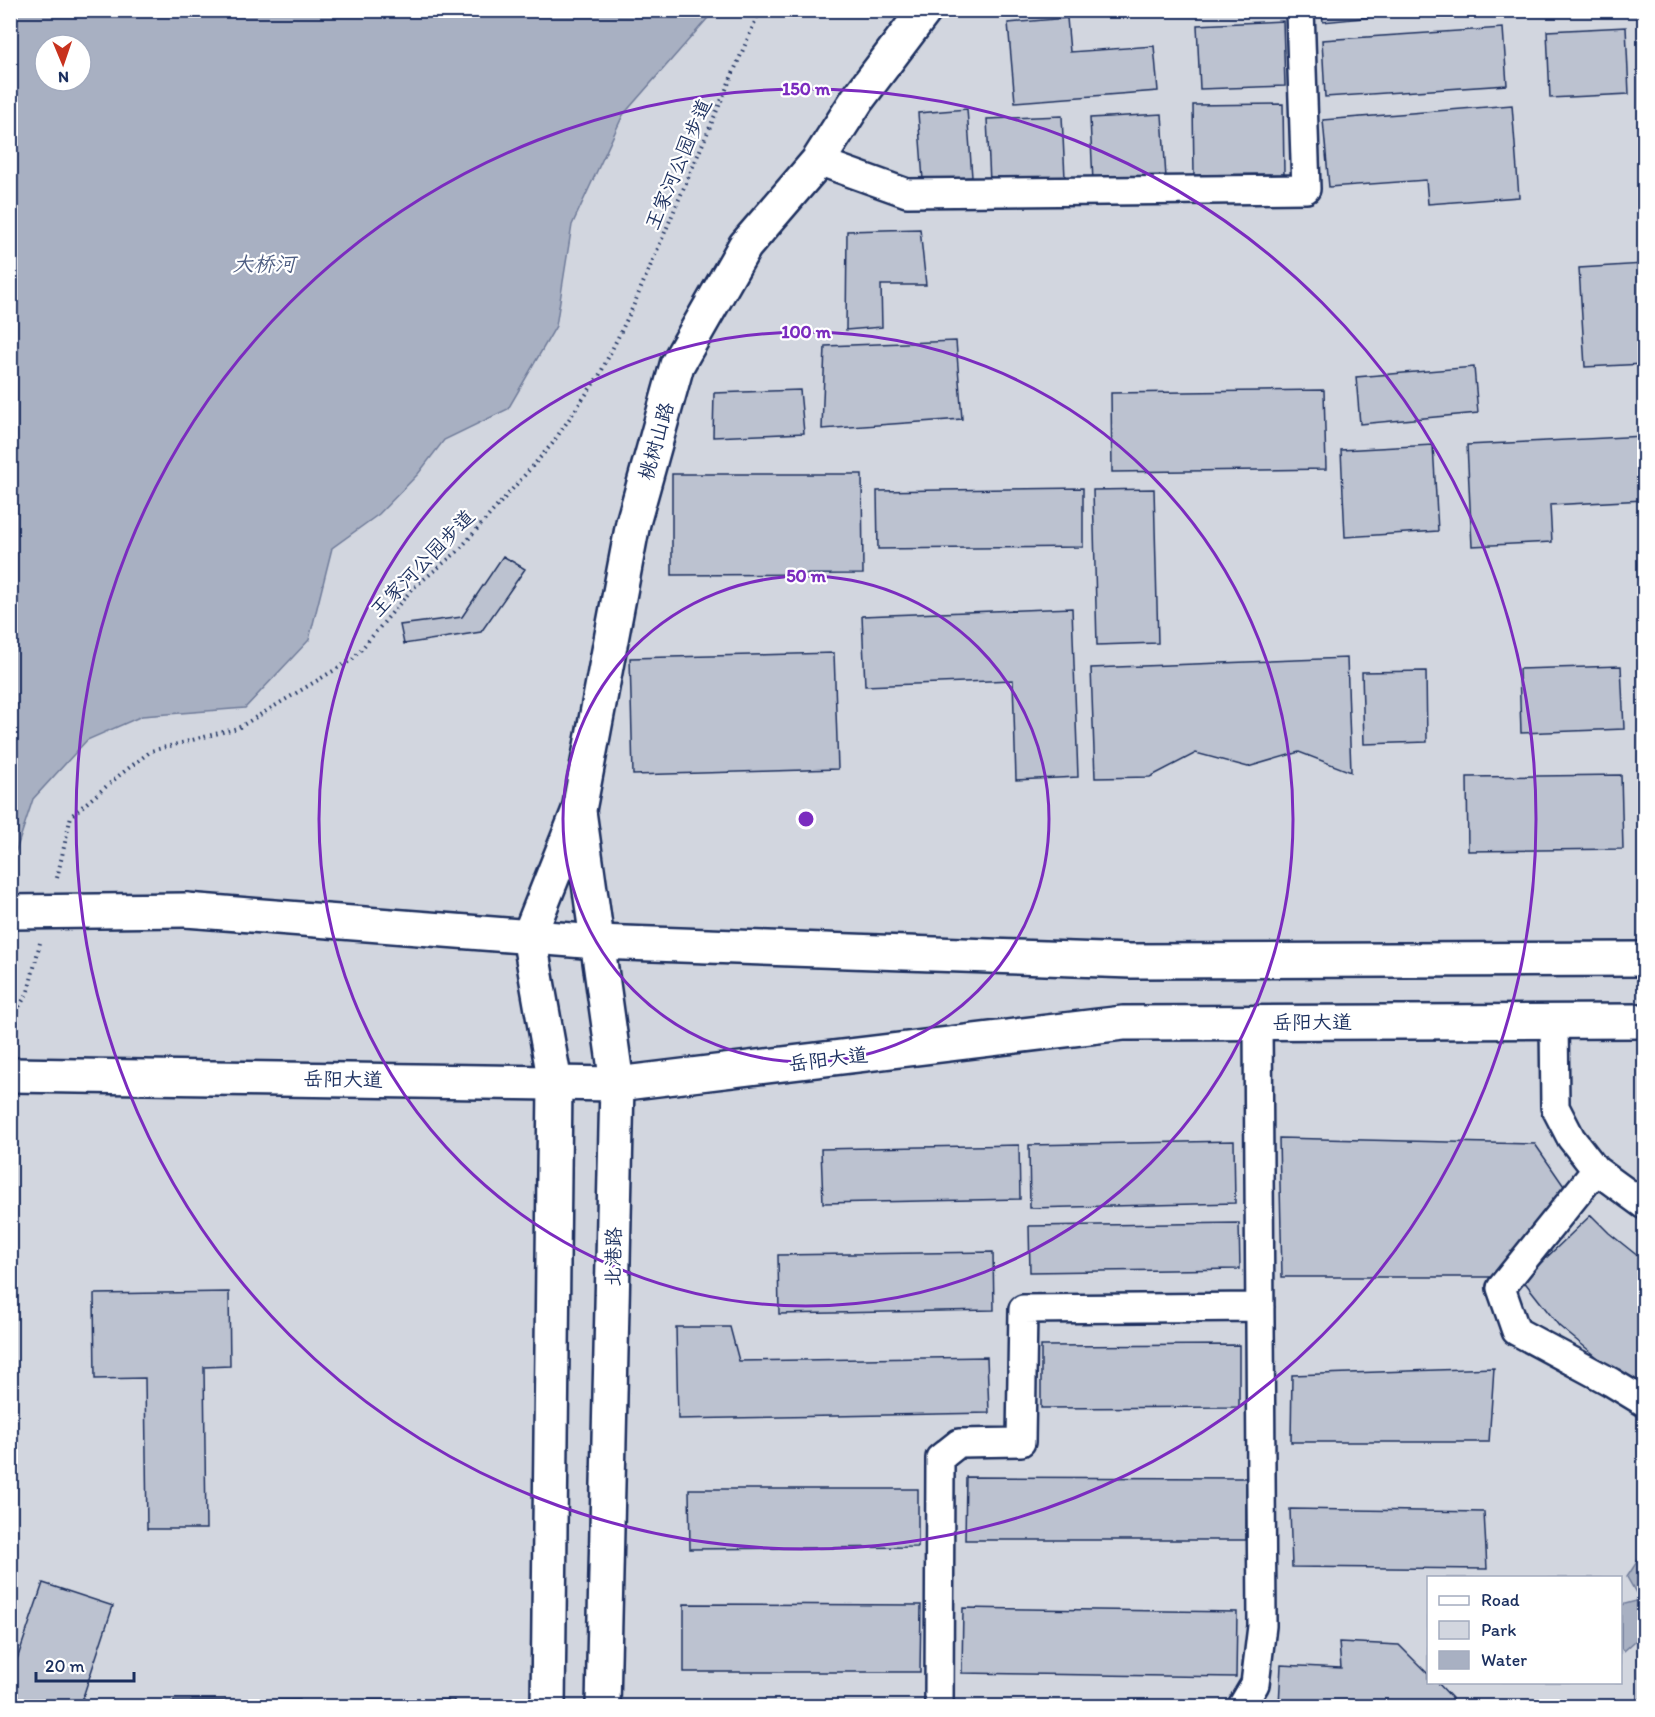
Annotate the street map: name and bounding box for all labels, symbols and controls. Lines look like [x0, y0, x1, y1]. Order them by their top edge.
north arrow [33, 33, 93, 93]
text: N [58, 68, 69, 87]
text: 150 m [782, 78, 831, 100]
street label: 王家河公园步道 [640, 95, 716, 233]
water label: 大桥河 [233, 251, 298, 276]
text: 100 m [781, 321, 832, 343]
street label: 桃树山路 [633, 398, 679, 483]
street label: 王家河公园步道 [365, 504, 479, 622]
text: 50 m [786, 565, 827, 587]
centre of rings [796, 809, 816, 829]
street label: 岳阳大道 [1272, 1010, 1352, 1034]
street label: 岳阳大道 [787, 1042, 869, 1076]
street label: 岳阳大道 [303, 1066, 383, 1092]
street label: 北港路 [600, 1226, 626, 1287]
legend [1427, 1576, 1622, 1684]
text: Road [1481, 1589, 1520, 1611]
text: Park [1481, 1619, 1516, 1641]
scale bar [36, 1645, 134, 1683]
text: Water [1481, 1649, 1527, 1671]
text: 20 m [45, 1655, 85, 1677]

